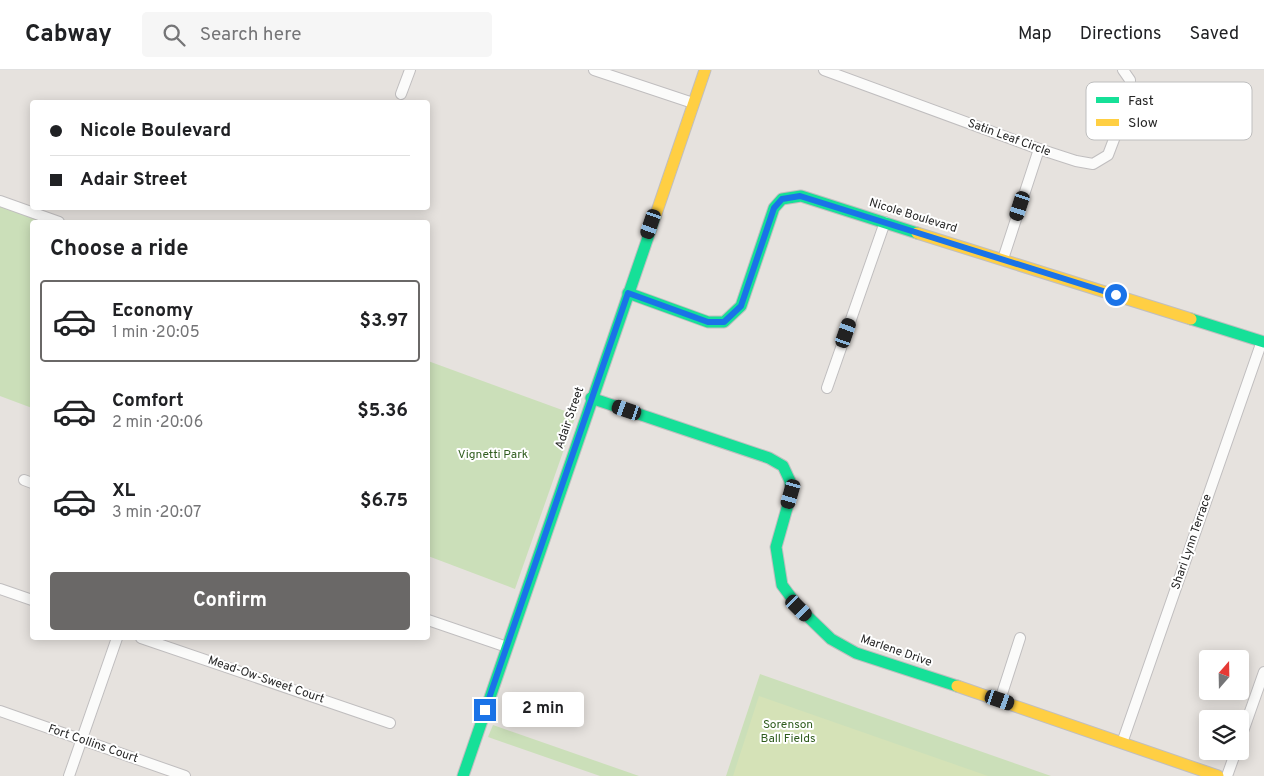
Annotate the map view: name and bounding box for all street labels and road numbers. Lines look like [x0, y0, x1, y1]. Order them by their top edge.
street label: Satin Leaf Circle [965, 116, 1053, 160]
street label: Nicole Boulevard [867, 195, 959, 237]
street label: Adair Street [552, 385, 588, 451]
street label: Shari Lynn Terrace [1168, 492, 1216, 592]
street label: Marlene Drive [858, 631, 934, 671]
street label: Mead-Ow-Sweet Court [206, 653, 326, 707]
street label: Fort Collins Court [46, 721, 140, 767]

